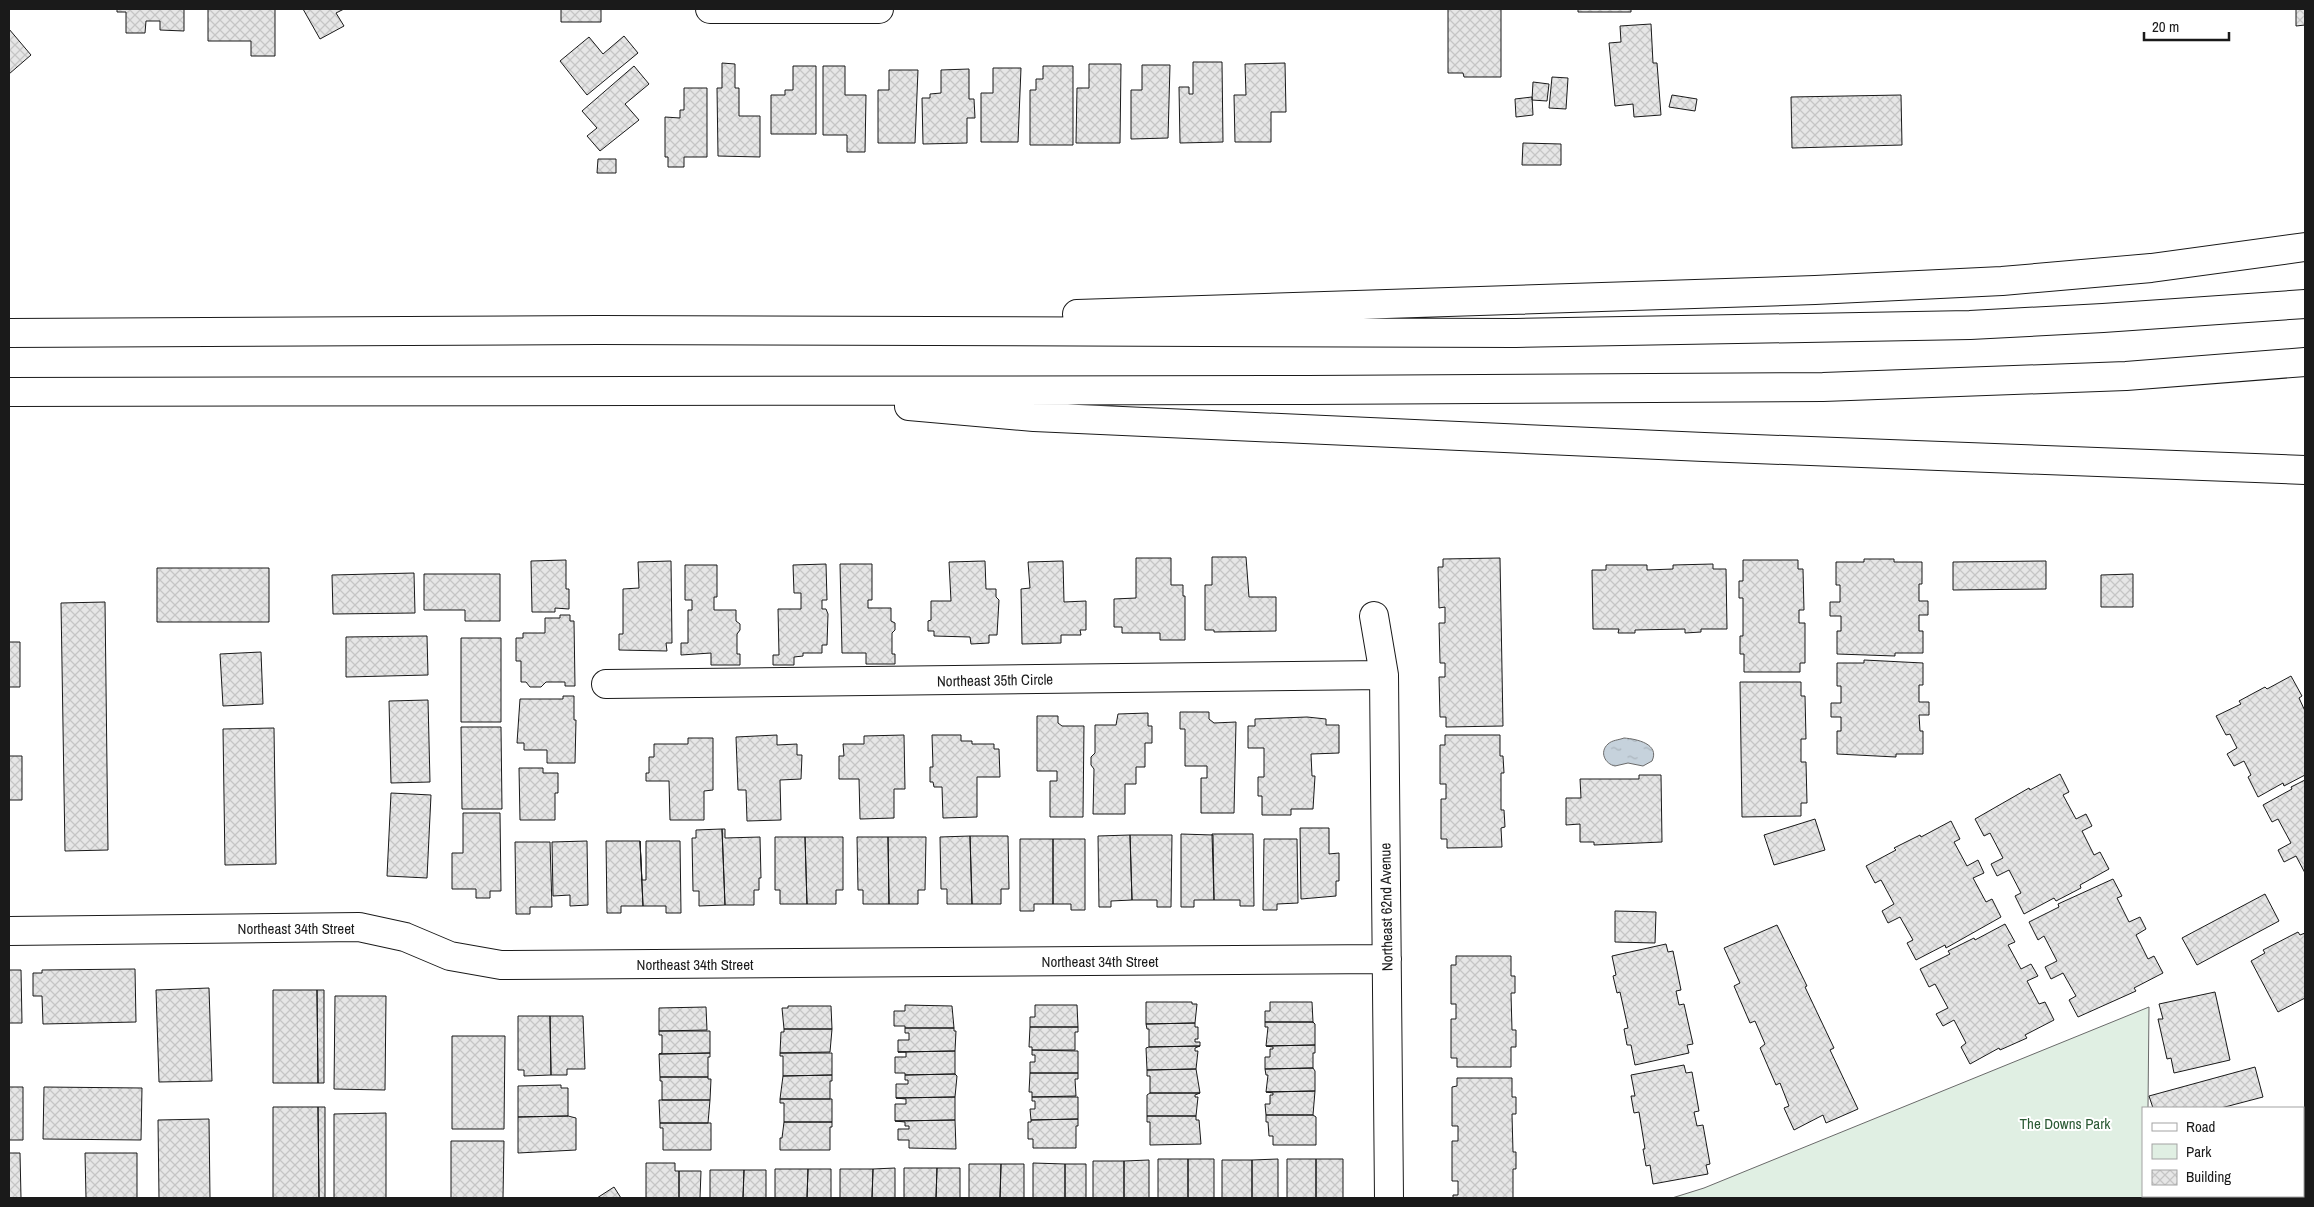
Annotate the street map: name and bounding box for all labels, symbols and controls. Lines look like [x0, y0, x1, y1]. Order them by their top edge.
scale bar [2144, 10, 2229, 42]
text: 20 m [2152, 16, 2179, 37]
street label: Northeast 35th Circle [937, 668, 1053, 692]
street label: Northeast 62nd Avenue [1374, 842, 1398, 971]
street label: Northeast 34th Street [238, 918, 355, 939]
street label: Northeast 34th Street [1042, 951, 1159, 972]
street label: Northeast 34th Street [637, 954, 754, 975]
legend [2142, 1107, 2304, 1197]
park label: The Downs Park [2020, 1113, 2111, 1134]
text: Road [2186, 1116, 2215, 1137]
text: Park [2186, 1141, 2212, 1162]
text: Building [2186, 1166, 2231, 1187]

